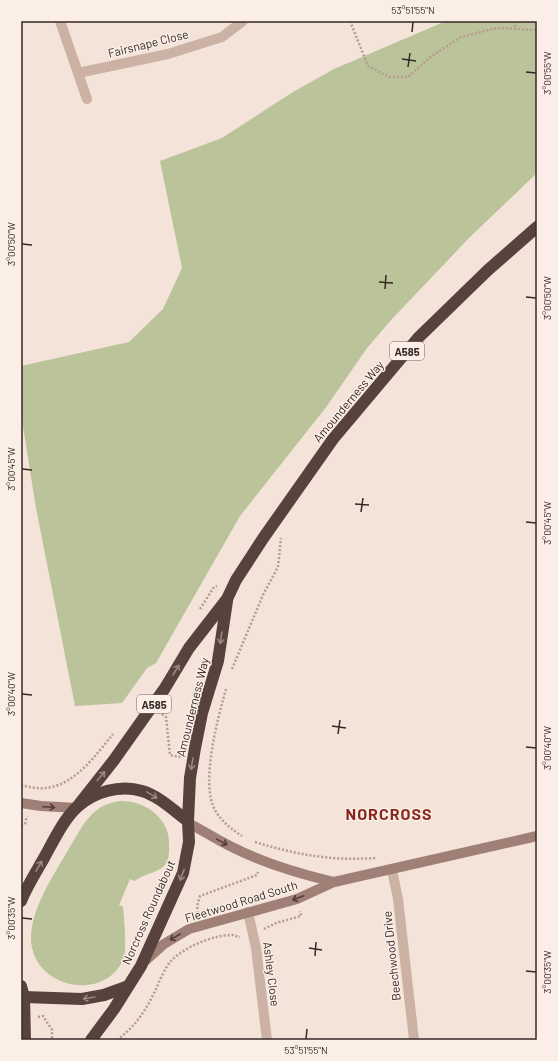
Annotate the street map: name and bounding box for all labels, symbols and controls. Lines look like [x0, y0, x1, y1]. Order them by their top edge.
text: 53°51'55"N [391, 4, 435, 16]
street label: Fairsnape Close [106, 26, 190, 60]
text: 3°00'55"W [541, 51, 553, 95]
text: 3°00'50"W [5, 222, 17, 266]
text: 3°00'50"W [541, 276, 553, 320]
road number: A585 [390, 342, 424, 360]
street label: Amounderness Way [310, 357, 386, 444]
text: 3°00'45"W [5, 447, 17, 491]
text: 3°00'45"W [541, 501, 553, 545]
one-way arrow [217, 631, 225, 644]
street label: Amounderness Way [173, 655, 211, 758]
one-way arrow [172, 665, 180, 676]
text: 3°00'40"W [5, 672, 17, 716]
road number: A585 [137, 695, 171, 713]
text: 3°00'40"W [541, 726, 553, 770]
one-way arrow [188, 758, 196, 771]
one-way arrow [97, 770, 106, 781]
one-way arrow [146, 792, 158, 800]
one-way arrow [42, 803, 55, 810]
district label: NORCROSS [346, 804, 432, 823]
one-way arrow [216, 839, 228, 846]
street label: Norcross Roundabout [119, 858, 177, 966]
one-way arrow [35, 861, 43, 873]
one-way arrow [177, 868, 185, 880]
street label: Fleetwood Road South [183, 877, 299, 925]
one-way arrow [293, 894, 305, 902]
text: 3°00'35"W [5, 896, 17, 940]
street label: Beechwood Drive [379, 910, 403, 1002]
one-way arrow [169, 933, 181, 941]
street label: Ashley Close [261, 941, 283, 1007]
text: 3°00'35"W [541, 950, 553, 994]
one-way arrow [83, 994, 96, 1002]
text: 53°51'55"N [284, 1044, 328, 1056]

